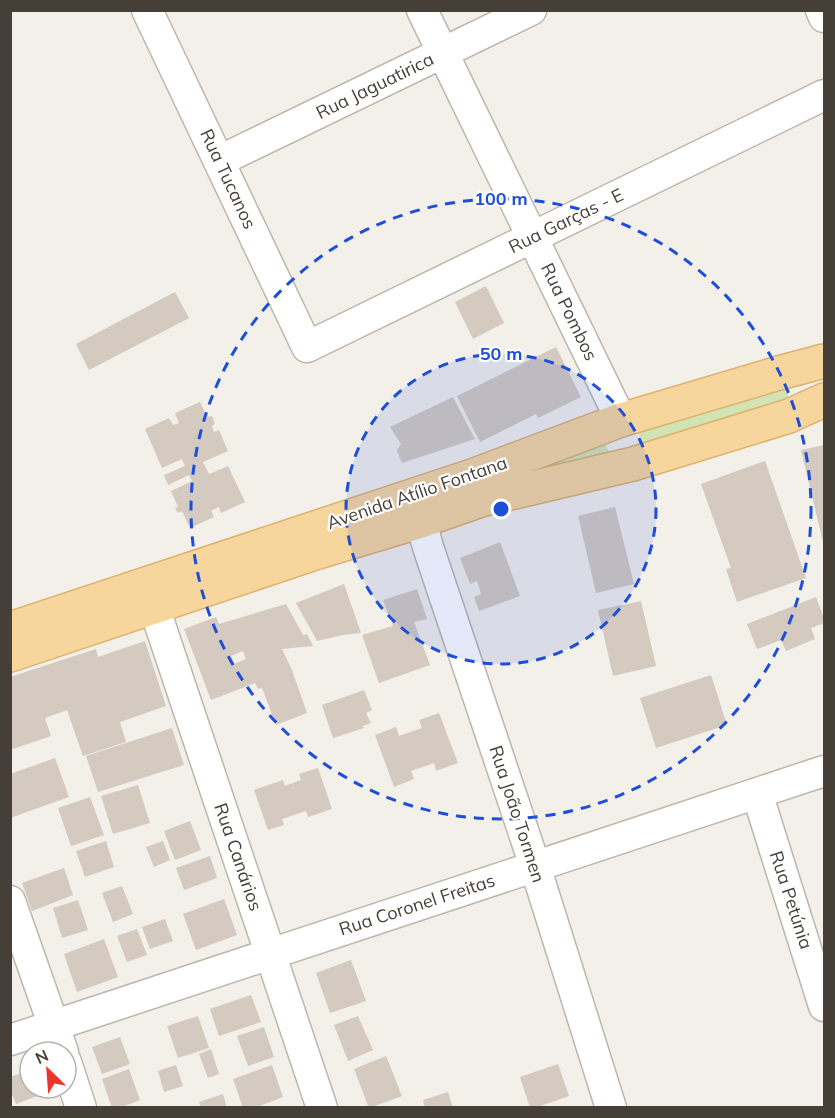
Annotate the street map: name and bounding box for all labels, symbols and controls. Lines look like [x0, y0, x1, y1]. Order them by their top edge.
street label: Rua Jaguatirica [312, 47, 437, 124]
street label: Rua Tucanos [195, 125, 262, 233]
street label: Rua Garças - E [505, 183, 627, 258]
text: 100 m [474, 187, 528, 210]
street label: Rua Pombos [536, 259, 603, 364]
text: 50 m [480, 342, 522, 365]
street label: Avenida Atílio Fontana [324, 451, 510, 534]
centre of rings [491, 499, 511, 519]
street label: Rua João Tormen [484, 742, 550, 885]
street label: Rua Canários [209, 800, 268, 914]
street label: Rua Petúnia [765, 848, 818, 952]
street label: Rua Coronel Freitas [336, 868, 498, 941]
north arrow [18, 1040, 78, 1100]
text: N [32, 1045, 51, 1068]

